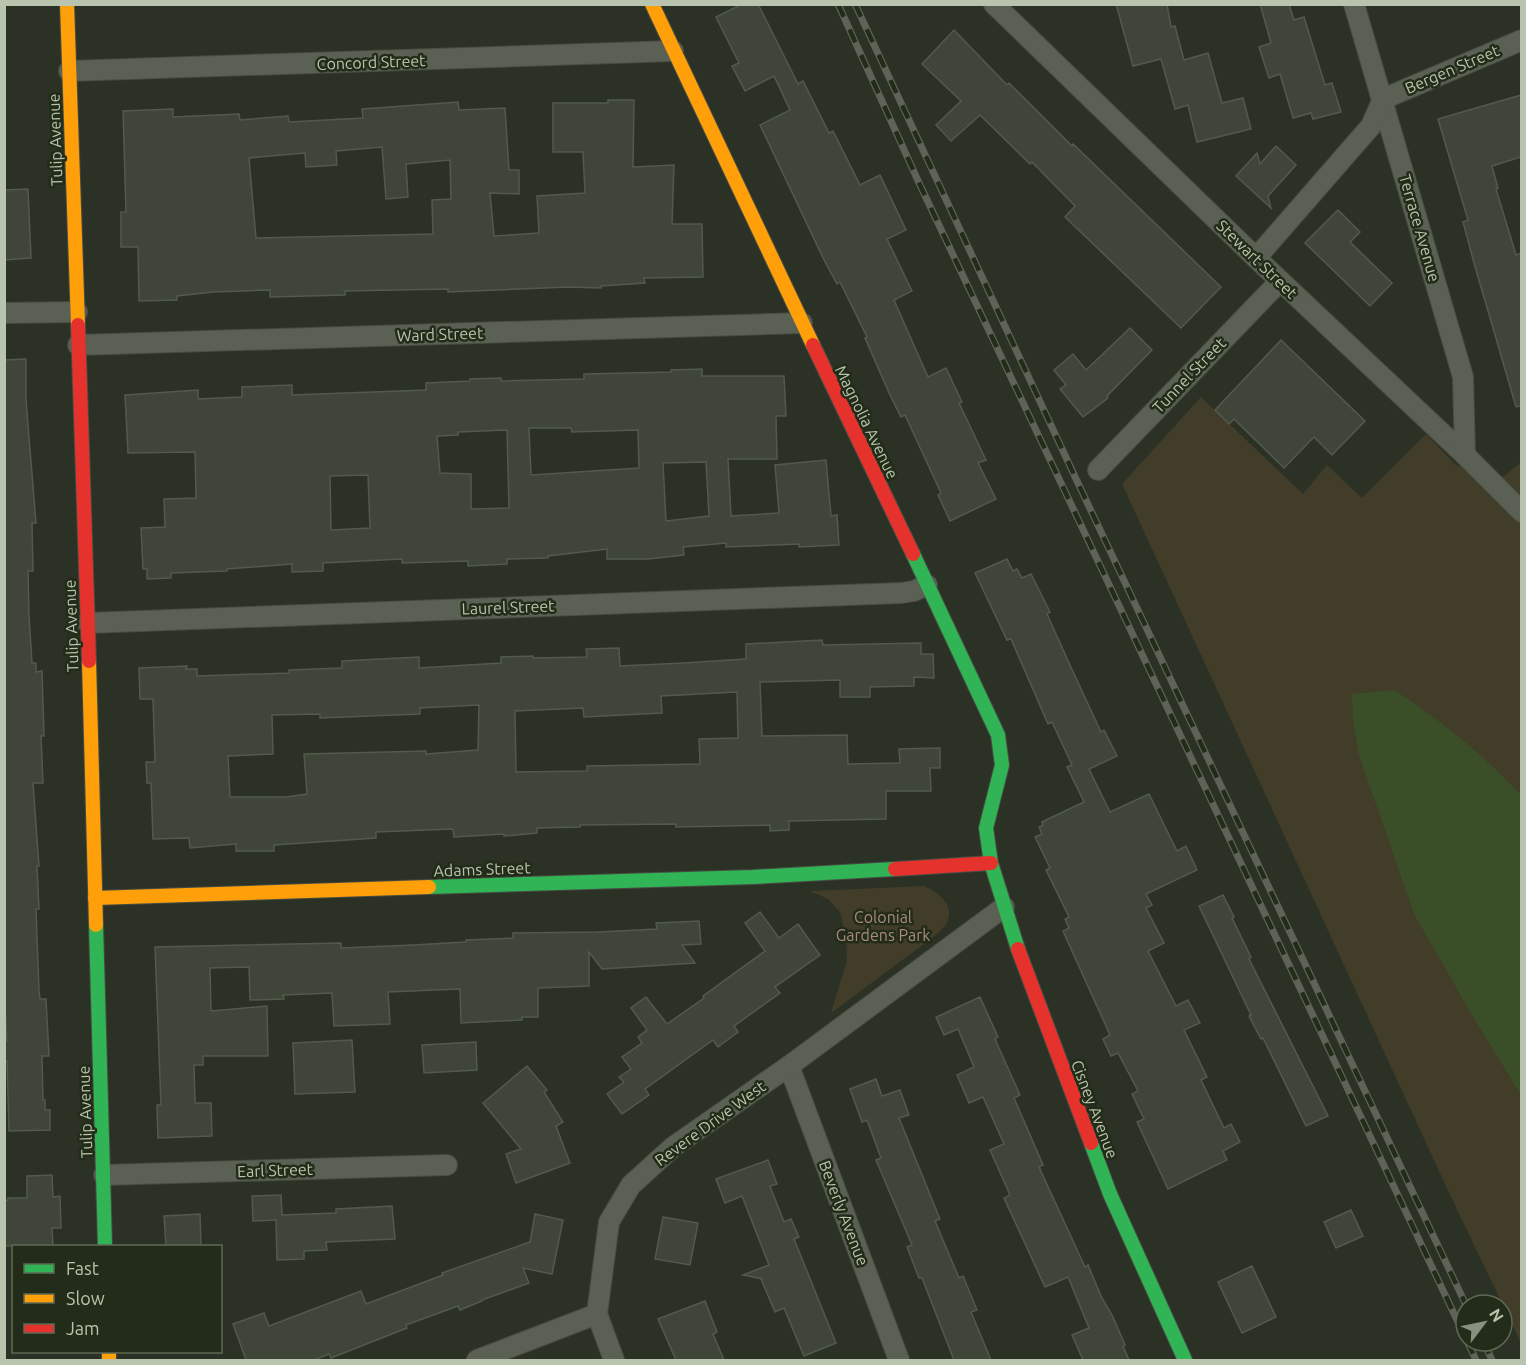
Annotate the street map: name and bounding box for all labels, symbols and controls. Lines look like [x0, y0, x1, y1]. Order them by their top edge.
street label: Bergen Street [1402, 41, 1502, 97]
street label: Concord Street [316, 51, 426, 73]
street label: Tulip Avenue [44, 93, 66, 187]
street label: Terrace Avenue [1396, 172, 1444, 284]
street label: Stewart Street [1213, 216, 1301, 302]
street label: Ward Street [396, 323, 484, 345]
street label: Tunnel Street [1149, 333, 1230, 416]
street label: Magnolia Avenue [832, 362, 902, 482]
street label: Tulip Avenue [60, 579, 82, 673]
street label: Laurel Street [461, 596, 555, 618]
street label: Adams Street [433, 858, 532, 880]
park label: Colonial Gardens Park [836, 908, 930, 944]
street label: Cisney Avenue [1068, 1057, 1122, 1161]
street label: Tulip Avenue [74, 1065, 96, 1159]
street label: Revere Drive West [651, 1077, 769, 1169]
street label: Beverly Avenue [816, 1158, 872, 1268]
street label: Earl Street [237, 1160, 314, 1180]
legend [12, 1245, 222, 1353]
text: Fast [66, 1258, 99, 1278]
text: Slow [66, 1288, 105, 1308]
north arrow [1454, 1293, 1514, 1353]
text: N [1486, 1305, 1508, 1325]
text: Jam [66, 1318, 100, 1338]

